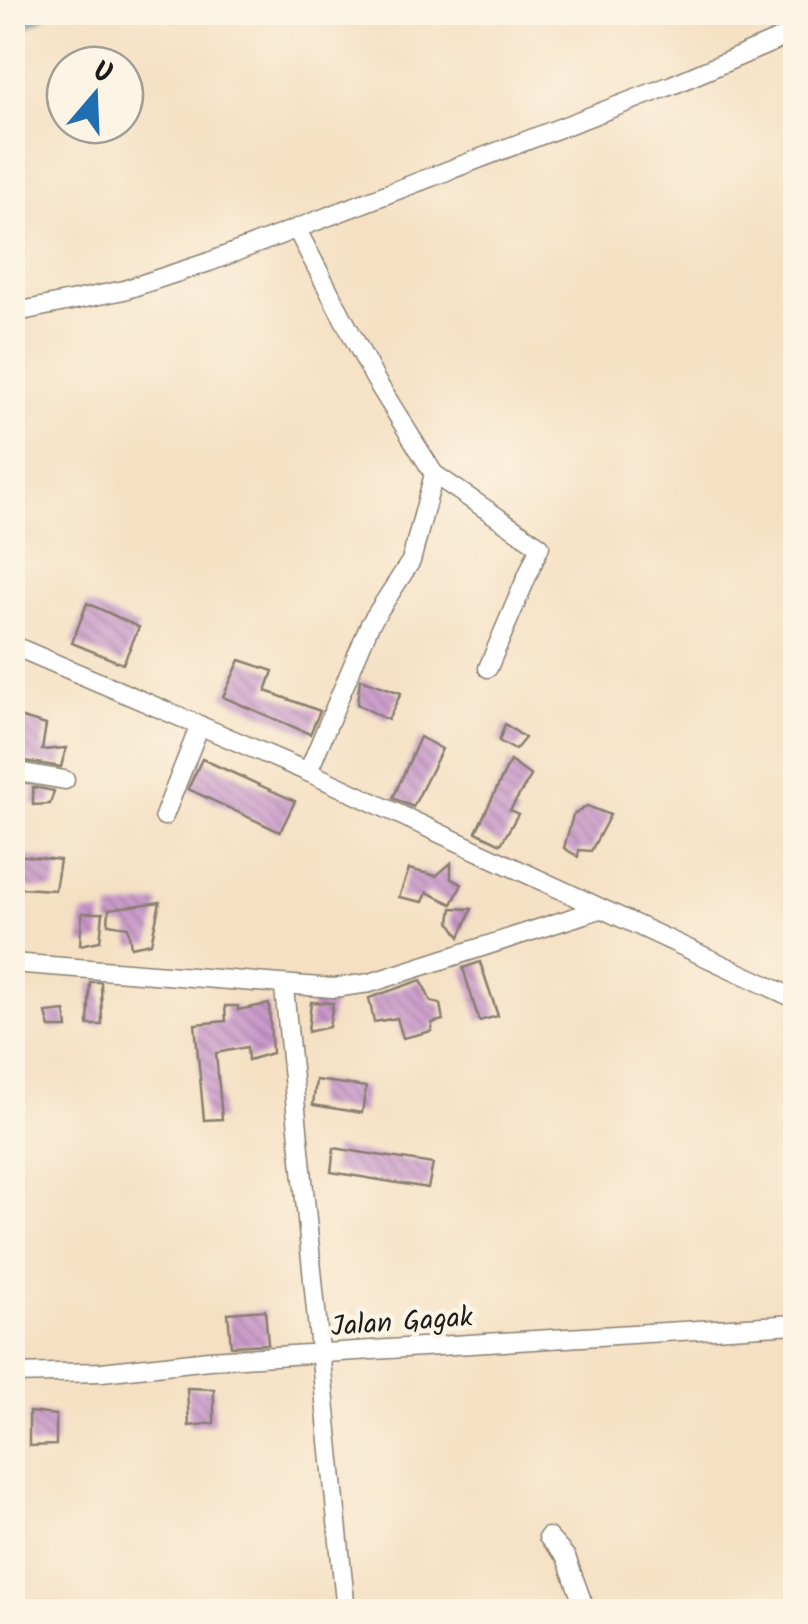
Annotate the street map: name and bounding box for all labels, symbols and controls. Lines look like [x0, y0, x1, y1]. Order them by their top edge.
north arrow [45, 45, 145, 145]
text: U [87, 50, 118, 98]
street label: Jalan Gagak [330, 1296, 475, 1350]

